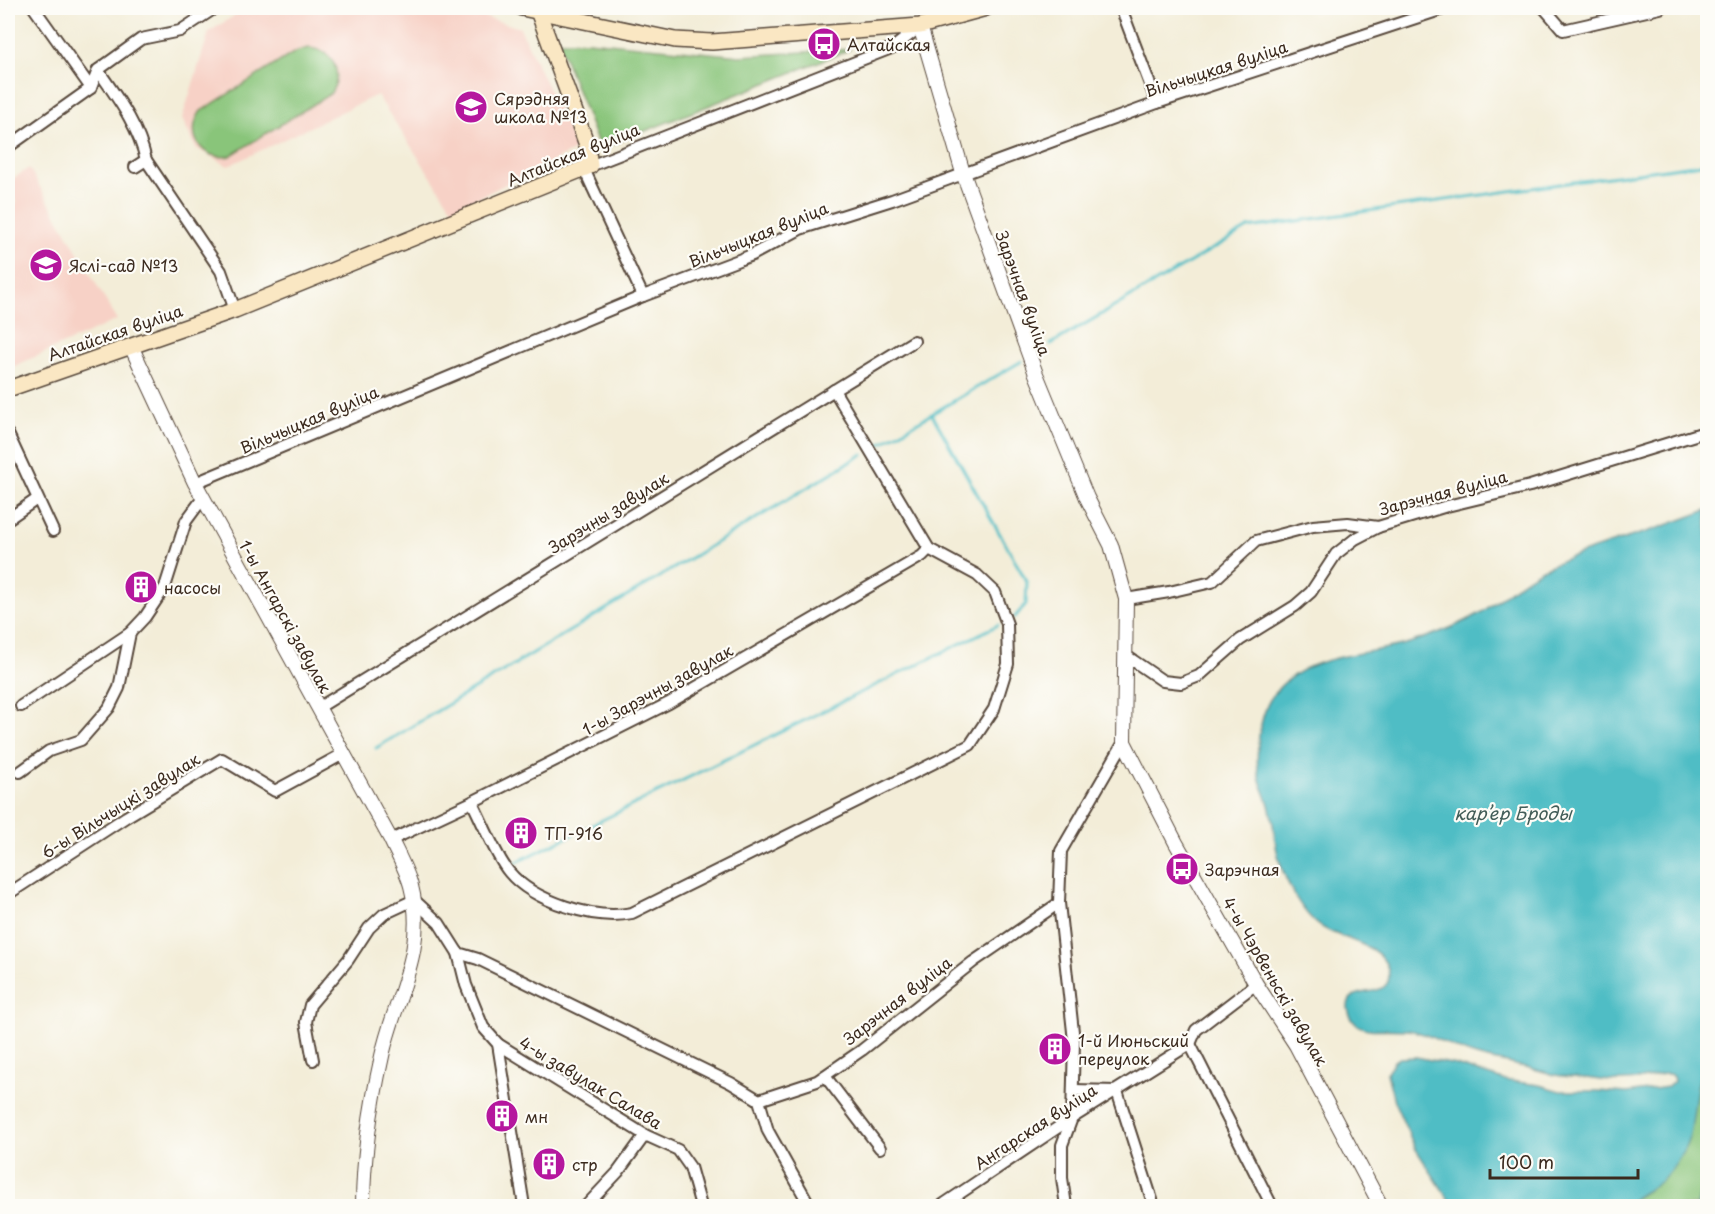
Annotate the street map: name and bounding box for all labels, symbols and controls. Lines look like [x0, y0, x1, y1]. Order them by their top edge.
bus stop icon: Алтайская [806, 26, 842, 62]
place label: Алтайская [847, 32, 931, 56]
street label: Вільчыцкая вуліца [1142, 34, 1291, 102]
place label: Сярэдняя школа №13 [494, 86, 587, 128]
school or university icon: Сярэдняя школа №13 [453, 89, 489, 125]
street label: Алтайская вуліца [503, 116, 643, 192]
street label: Вільчыцкая вуліца [685, 195, 832, 273]
street label: Зарэчная вуліца [990, 227, 1058, 359]
school or university icon: Яслі-сад №13 [28, 247, 64, 283]
place label: Яслі-сад №13 [69, 253, 178, 277]
street label: Алтайская вуліца [44, 298, 186, 366]
street label: Вільчыцкая вуліца [236, 379, 382, 459]
street label: Зарэчная вуліца [1376, 463, 1510, 521]
street label: Зарэчны завулак [543, 465, 673, 559]
street label: 1-ы Ангарскі завулак [234, 535, 338, 697]
building icon: насосы [123, 569, 159, 605]
place label: насосы [164, 575, 221, 599]
street label: 1-ы Зарэчны завулак [577, 637, 737, 740]
street label: 6-ы Вільчыцкі завулак [36, 746, 204, 864]
water label: карʼер Броды [1454, 799, 1573, 826]
building icon: ТП-916 [503, 815, 539, 851]
place label: ТП-916 [544, 821, 603, 845]
bus stop icon: Зарэчная [1164, 851, 1200, 887]
place label: Зарэчная [1205, 857, 1280, 881]
street label: 4-ы Чэрвеньскі завулак [1218, 892, 1335, 1071]
street label: Зарэчная вуліца [838, 950, 956, 1050]
place label: 1-й Июньский переулок [1078, 1028, 1189, 1070]
street label: 4-ы завулак Салава [515, 1030, 667, 1134]
building icon: 1-й Июньский переулок [1037, 1031, 1073, 1067]
street label: Ангарская вуліца [969, 1077, 1101, 1175]
building icon: мн [484, 1098, 520, 1134]
place label: мн [525, 1104, 548, 1128]
scale bar [1490, 1142, 1638, 1180]
building icon: стр [531, 1146, 567, 1182]
text: 100 m [1499, 1148, 1554, 1175]
place label: стр [572, 1152, 598, 1176]

